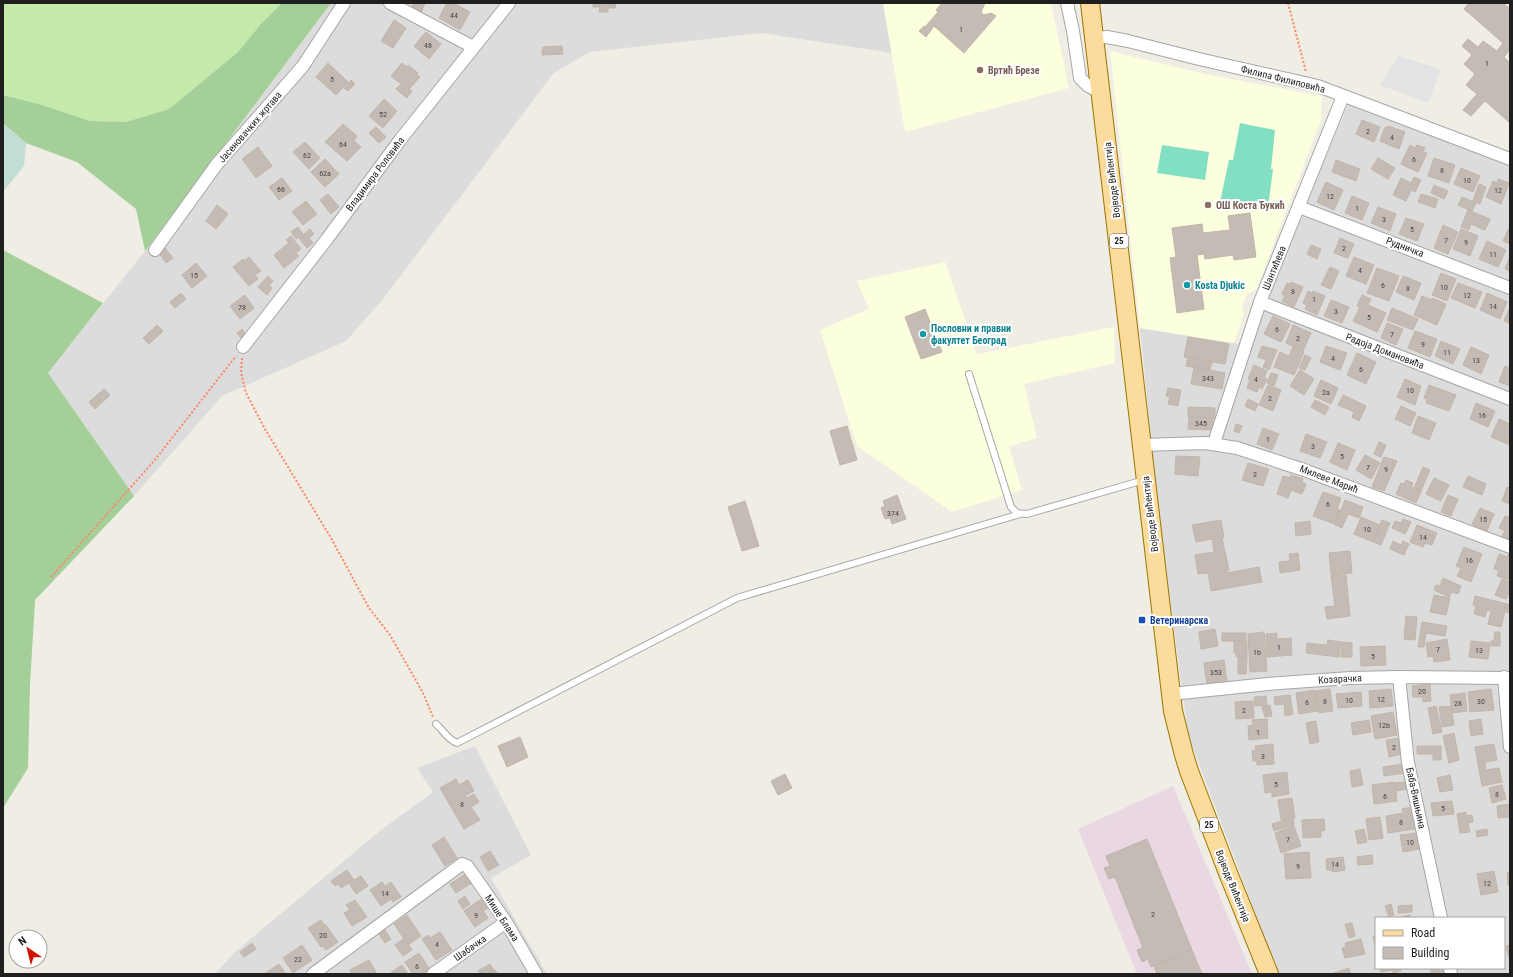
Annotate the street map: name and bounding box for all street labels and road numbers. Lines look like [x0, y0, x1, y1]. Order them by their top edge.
street label: Филипа Филиповића [1240, 62, 1327, 95]
street label: Јасеновачких жртава [216, 89, 284, 165]
street label: Владимира Роловића [344, 135, 407, 213]
street label: Војводе Вићентија [1102, 141, 1122, 219]
road number: 25 [1110, 234, 1128, 248]
street label: Рудничка [1385, 235, 1426, 259]
street label: Шантићева [1260, 244, 1288, 292]
street label: Радоја Домановића [1344, 331, 1426, 371]
street label: Милеве Марић [1298, 463, 1360, 495]
street label: Војводе Вићентија [1140, 475, 1160, 553]
street label: Козарачка [1318, 672, 1362, 686]
street label: Баба-Вишњина [1404, 766, 1428, 830]
road number: 25 [1200, 818, 1218, 832]
street label: Војводе Вићентија [1214, 848, 1252, 924]
street label: Мише Блама [483, 893, 521, 944]
street label: Шабачка [452, 933, 488, 963]

